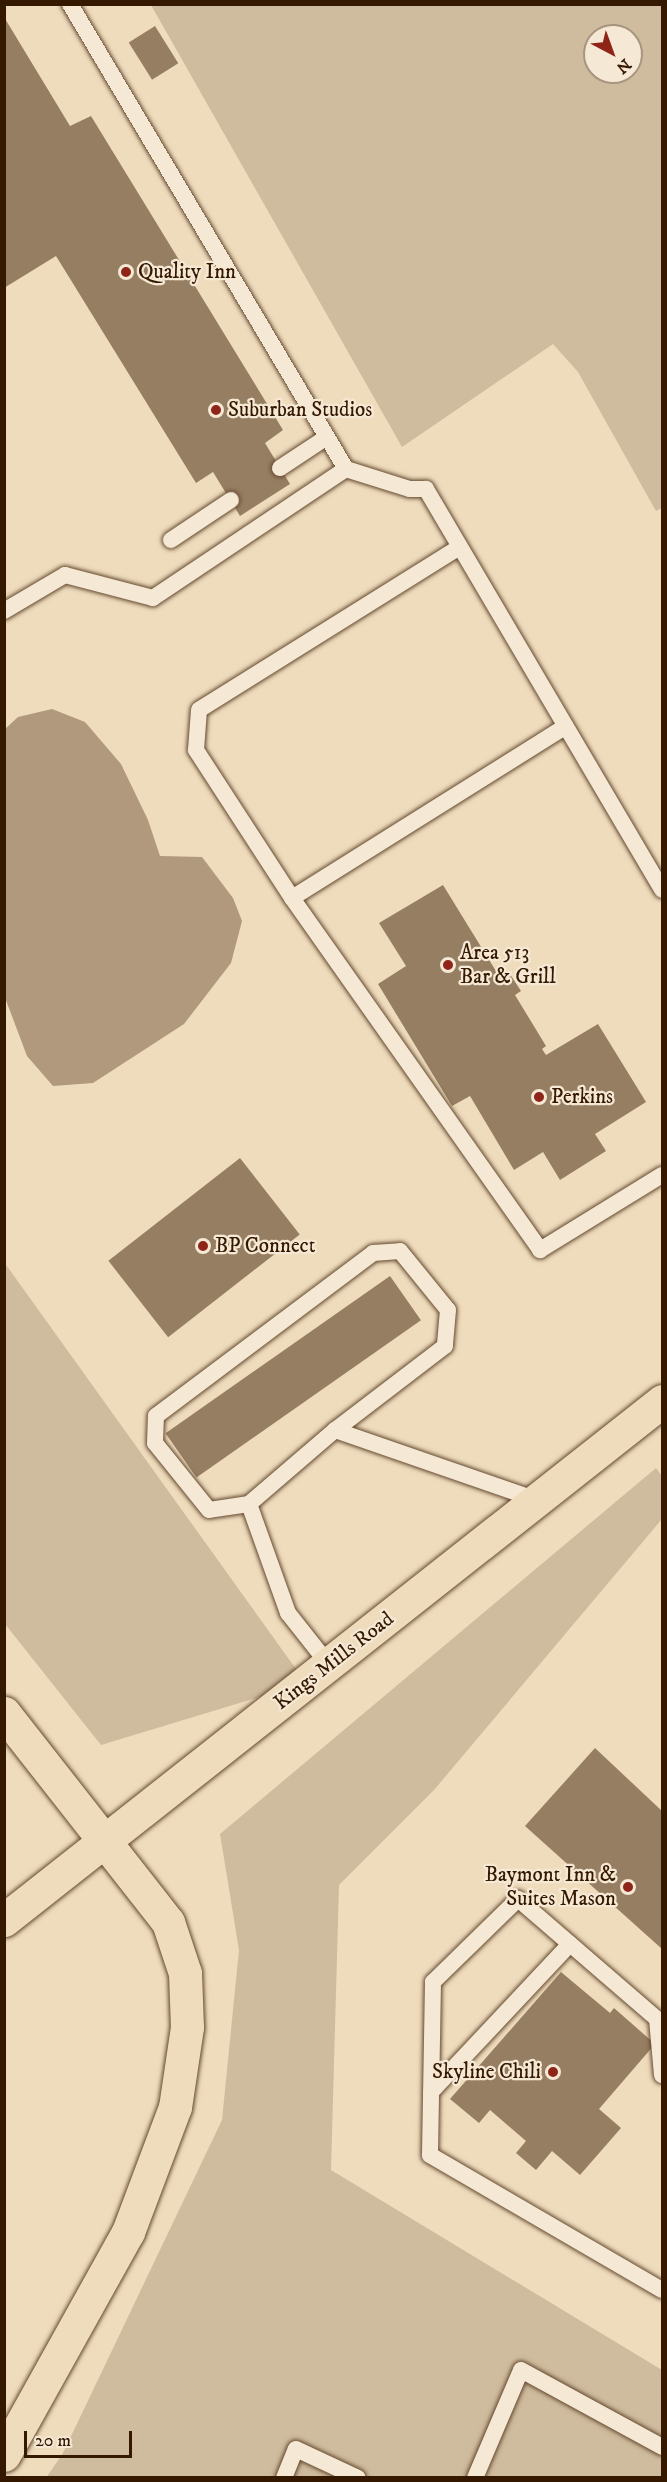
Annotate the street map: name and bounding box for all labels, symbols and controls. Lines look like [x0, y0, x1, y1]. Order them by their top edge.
north arrow [583, 24, 643, 84]
text: N [612, 54, 635, 78]
place label: Quality Inn [138, 259, 236, 285]
marker: Quality Inn [119, 265, 133, 279]
place label: Suburban Studios [228, 397, 372, 423]
marker: Suburban Studios [209, 403, 223, 417]
place label: Area 513 Bar & Grill [460, 940, 556, 990]
marker: Area 513 Bar & Grill [441, 958, 455, 972]
place label: Perkins [551, 1084, 613, 1110]
marker: Perkins [532, 1090, 546, 1104]
place label: BP Connect [215, 1233, 315, 1259]
marker: BP Connect [196, 1239, 210, 1253]
street label: Kings Mills Road [269, 1606, 399, 1716]
place label: Baymont Inn & Suites Mason [485, 1862, 616, 1912]
marker: Baymont Inn & Suites Mason [621, 1880, 635, 1894]
place label: Skyline Chili [432, 2059, 541, 2085]
marker: Skyline Chili [546, 2065, 560, 2079]
scale bar [27, 2419, 135, 2457]
text: 20 m [35, 2430, 71, 2452]

